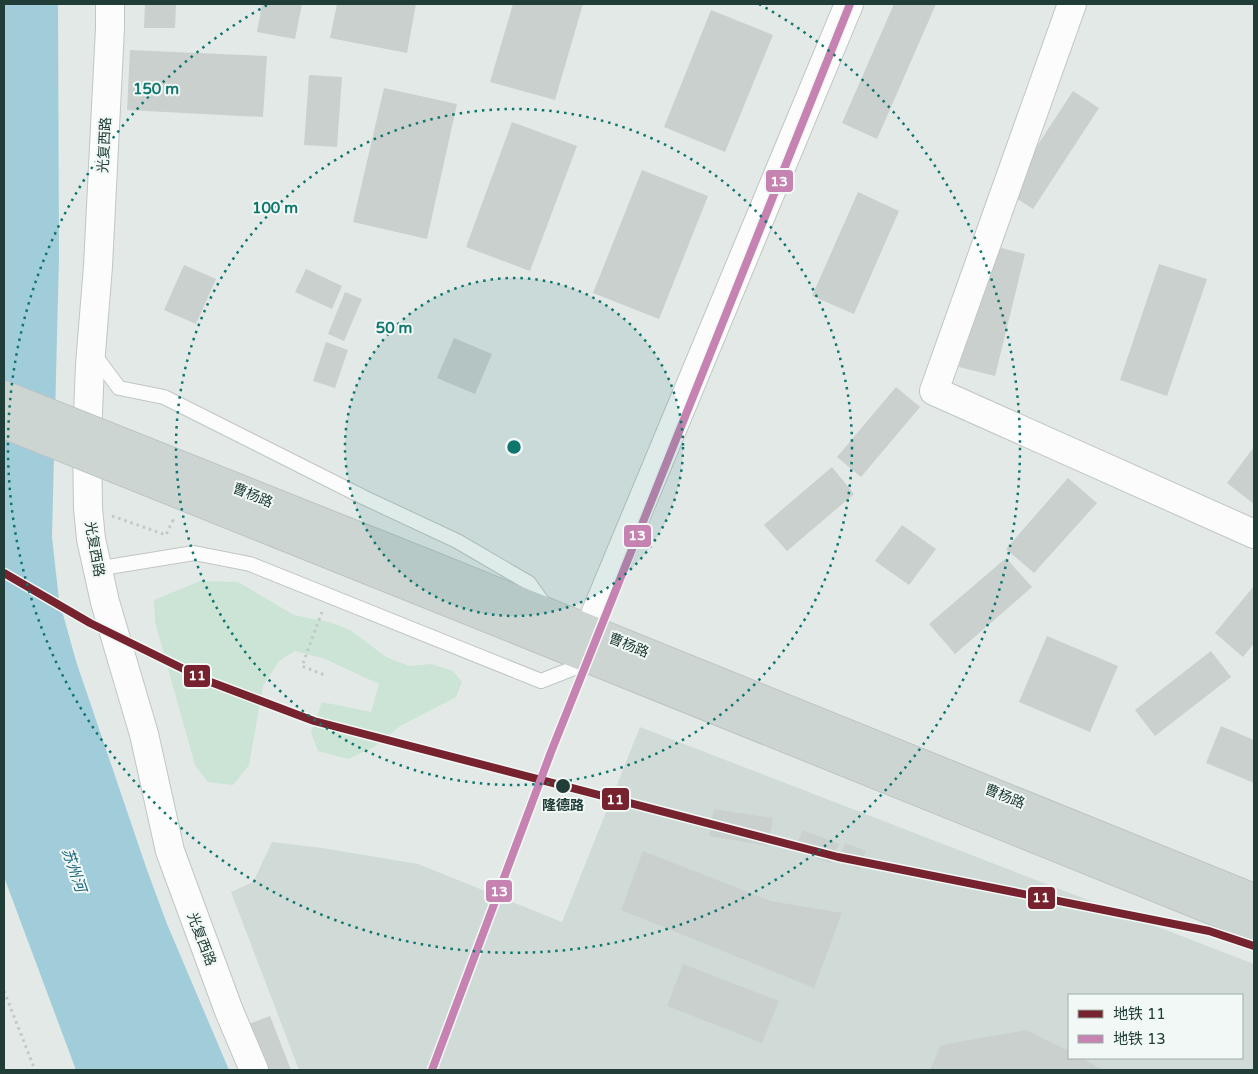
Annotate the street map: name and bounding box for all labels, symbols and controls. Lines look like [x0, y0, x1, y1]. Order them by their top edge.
text: 150 m [133, 80, 179, 98]
street label: 光复西路 [95, 117, 114, 173]
line badge: 13 [765, 169, 794, 193]
text: 13 [770, 173, 788, 190]
text: 100 m [252, 199, 298, 217]
text: 50 m [376, 319, 412, 337]
centre of rings [505, 438, 523, 456]
street label: 曹杨路 [230, 480, 275, 511]
street label: 光复西路 [81, 520, 108, 578]
line badge: 13 [623, 524, 652, 548]
text: 13 [628, 527, 646, 544]
street label: 曹杨路 [606, 630, 651, 661]
line badge: 11 [183, 664, 211, 688]
text: 11 [188, 667, 206, 684]
marker: 隆德路 [554, 777, 572, 795]
street label: 曹杨路 [982, 781, 1027, 812]
line badge: 11 [601, 787, 630, 811]
text: 11 [606, 791, 624, 808]
place label: 隆德路 [542, 797, 584, 814]
water label: 苏州河 [58, 846, 91, 897]
line badge: 13 [485, 879, 513, 903]
text: 13 [490, 883, 508, 900]
line badge: 11 [1027, 886, 1056, 910]
text: 11 [1032, 889, 1050, 906]
street label: 光复西路 [184, 910, 220, 968]
legend [1068, 994, 1243, 1059]
text: 地铁 11 [1113, 1005, 1166, 1023]
text: 地铁 13 [1113, 1030, 1166, 1048]

